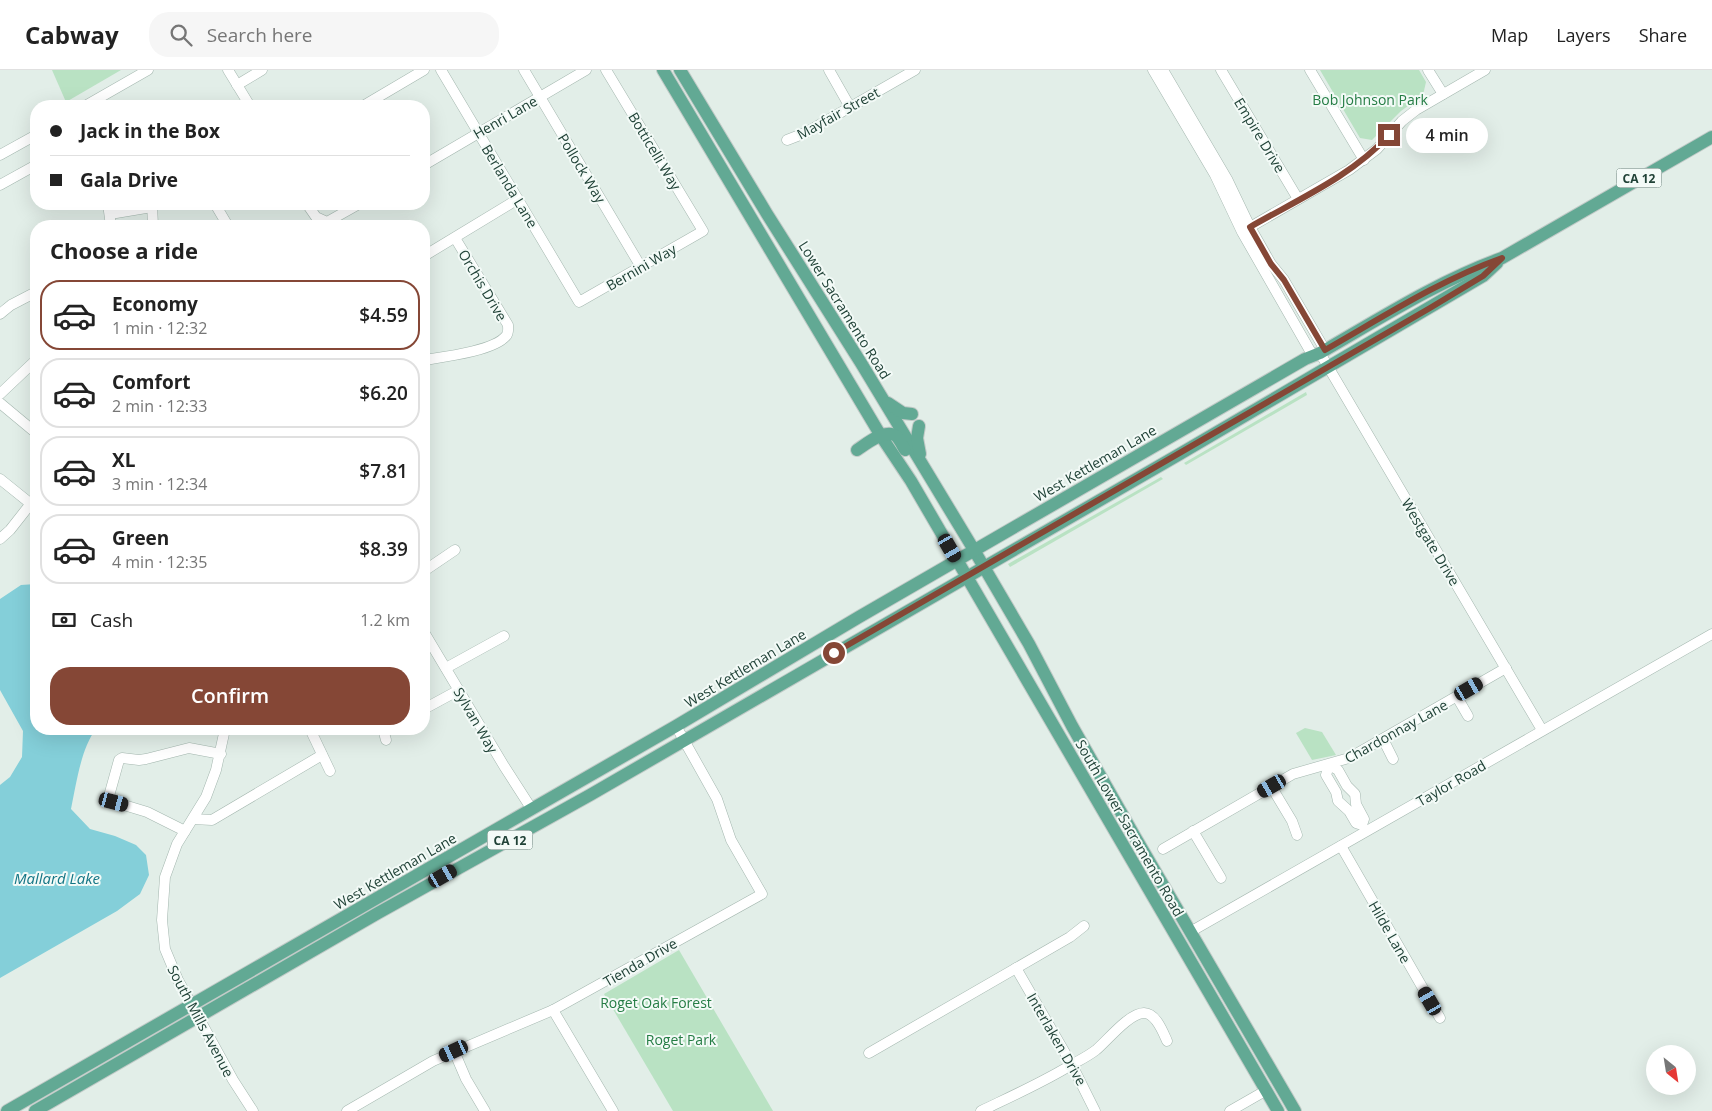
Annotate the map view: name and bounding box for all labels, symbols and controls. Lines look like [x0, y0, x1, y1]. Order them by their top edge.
search box [149, 12, 499, 57]
text: Cabway [25, 18, 119, 51]
icon: search [167, 21, 195, 49]
text: Search here [207, 22, 313, 48]
text: Map [1491, 23, 1528, 47]
text: Layers [1556, 23, 1611, 47]
text: Share [1639, 23, 1687, 47]
street label: Mayfair Street [793, 82, 883, 144]
park label: Bob Johnson Park [1312, 90, 1428, 109]
street label: Henri Lane [469, 91, 541, 143]
street label: Empire Drive [1230, 94, 1290, 176]
street label: Botticelli Way [624, 109, 686, 194]
text: Jack in the Box [80, 118, 220, 144]
callout: 4 min [1406, 118, 1489, 152]
route end [1378, 124, 1400, 146]
text: 4 min [1425, 124, 1469, 146]
street label: Pollock Way [554, 130, 611, 207]
street label: Berlanda Lane [478, 141, 542, 231]
text: Gala Drive [80, 167, 178, 193]
road number: CA 12 [1616, 169, 1662, 188]
text: Choose a ride [50, 235, 198, 265]
street label: Lower Sacramento Road [795, 237, 895, 383]
street label: Bernini Way [602, 239, 680, 295]
street label: Orchis Drive [454, 246, 512, 324]
text: Economy [112, 291, 198, 317]
icon: car [52, 293, 97, 338]
text: $4.59 [359, 302, 408, 328]
text: 1 min · 12:32 [112, 317, 207, 339]
text: Comfort [112, 369, 191, 395]
icon: car [52, 371, 97, 416]
text: $6.20 [359, 380, 408, 406]
text: 2 min · 12:33 [112, 395, 207, 417]
street label: West Kettleman Lane [1030, 420, 1160, 506]
text: XL [112, 447, 135, 473]
icon: car [52, 449, 97, 494]
text: $7.81 [359, 458, 408, 484]
text: 3 min · 12:34 [112, 473, 207, 495]
street label: Westgate Drive [1397, 495, 1465, 589]
text: Green [112, 525, 169, 551]
icon: car [52, 527, 97, 572]
car [936, 531, 963, 565]
text: $8.39 [359, 536, 408, 562]
text: 4 min · 12:35 [112, 551, 207, 573]
icon: cash [50, 606, 78, 634]
text: Cash [90, 607, 133, 633]
text: 1.2 km [360, 609, 410, 631]
street label: West Kettleman Lane [681, 624, 809, 712]
route start [823, 642, 845, 664]
button: Confirm [50, 667, 410, 725]
car [1452, 675, 1485, 703]
street label: Sylvan Way [450, 684, 503, 757]
street label: Chardonnay Lane [1341, 695, 1451, 767]
street label: South Lower Sacramento Road [1071, 736, 1189, 920]
street label: Taylor Road [1413, 755, 1489, 811]
car [1255, 772, 1288, 800]
car [97, 791, 130, 813]
street label: West Kettleman Lane [330, 828, 460, 914]
road number: CA 12 [488, 830, 532, 850]
car [426, 862, 459, 890]
water label: Mallard Lake [14, 868, 101, 888]
street label: Hilde Lane [1365, 897, 1416, 967]
street label: Tienda Drive [600, 933, 680, 991]
street label: South Mills Avenue [163, 962, 239, 1080]
car [1416, 984, 1443, 1018]
street label: Interlaken Drive [1023, 989, 1091, 1089]
park label: Roget Oak Forest [600, 993, 712, 1012]
park label: Roget Park [646, 1030, 717, 1049]
car [437, 1038, 470, 1064]
north arrow [1646, 1045, 1696, 1095]
map controls [1646, 1045, 1696, 1095]

